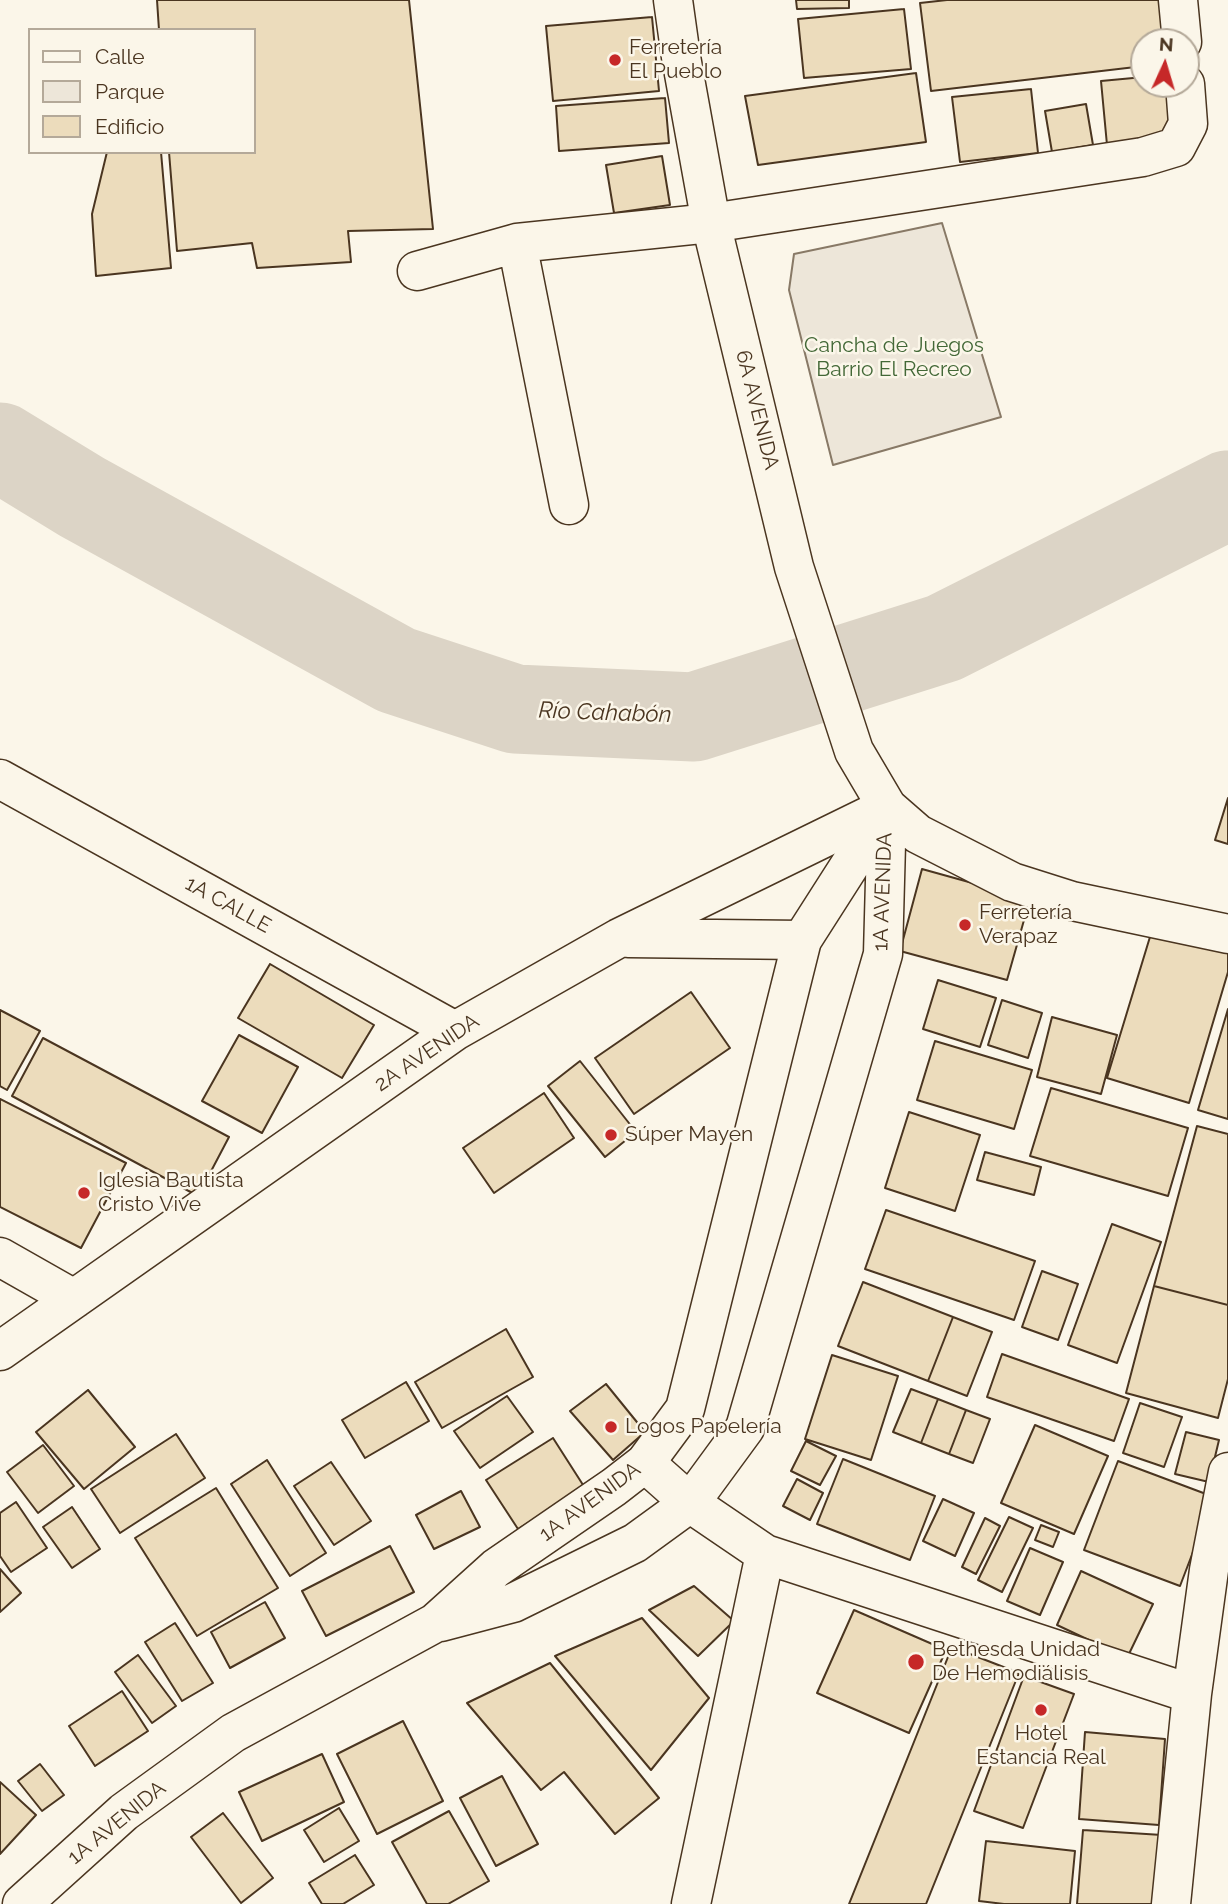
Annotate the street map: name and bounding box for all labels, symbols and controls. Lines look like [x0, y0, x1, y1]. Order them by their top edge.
legend [28, 28, 256, 154]
north arrow [1130, 28, 1200, 98]
text: N [1158, 33, 1174, 56]
place label: Ferretería El Pueblo [629, 35, 722, 85]
text: Calle [95, 44, 145, 69]
marker: Ferretería El Pueblo [607, 52, 623, 68]
text: Parque [95, 79, 164, 104]
text: Edificio [95, 114, 164, 139]
park label: Cancha de Juegos Barrio El Recreo [804, 333, 984, 383]
street label: 6A AVENIDA [730, 348, 784, 472]
water label: Río Cahabón [538, 697, 672, 729]
street label: 1A AVENIDA [868, 832, 898, 952]
street label: 1A CALLE [181, 871, 275, 939]
place label: Ferretería Verapaz [979, 900, 1072, 950]
marker: Ferretería Verapaz [957, 917, 973, 933]
street label: 2A AVENIDA [370, 1009, 484, 1097]
place label: Súper Mayen [625, 1122, 753, 1148]
marker: Súper Mayen [603, 1127, 619, 1143]
place label: Iglesia Bautista Cristo Vive [98, 1168, 244, 1218]
marker: Iglesia Bautista Cristo Vive [76, 1185, 92, 1201]
place label: Logos Papelería [625, 1414, 782, 1440]
marker: Logos Papelería [603, 1419, 619, 1435]
street label: 1A AVENIDA [535, 1457, 645, 1547]
place label: Bethesda Unidad De Hemodiálisis [932, 1637, 1100, 1687]
marker: Bethesda Unidad De Hemodiálisis [906, 1652, 926, 1672]
marker: Hotel Estancia Real [1033, 1702, 1049, 1718]
place label: Hotel Estancia Real [976, 1721, 1106, 1771]
street label: 1A AVENIDA [63, 1776, 171, 1870]

